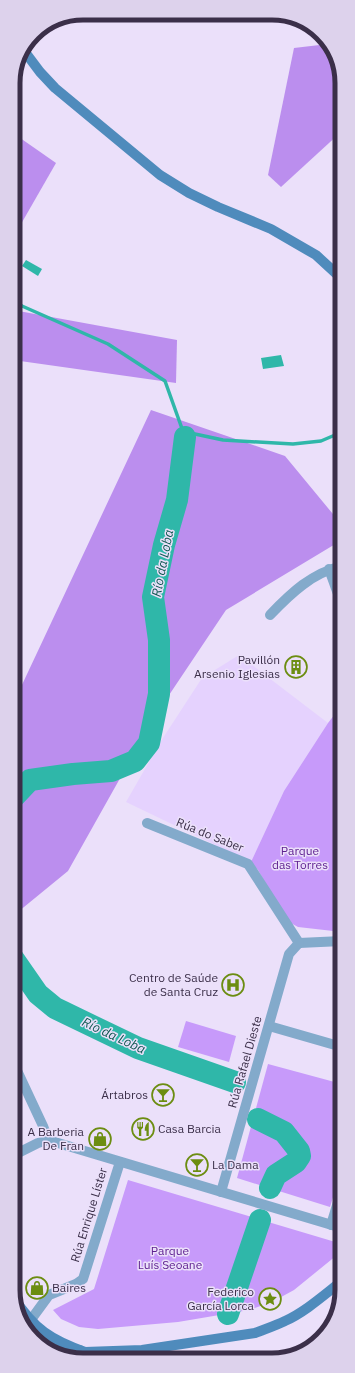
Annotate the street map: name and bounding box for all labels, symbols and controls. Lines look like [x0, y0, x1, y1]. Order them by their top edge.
water label: Río da Loba [148, 528, 177, 598]
place label: Pavillón Arsenio Iglesias [194, 652, 280, 681]
building icon: Pavillón Arsenio Iglesias [283, 654, 309, 680]
street label: Rúa do Saber [174, 814, 247, 855]
park label: Parque das Torres [272, 843, 328, 872]
place label: Centro de Saúde de Santa Cruz [129, 970, 218, 999]
hospital icon: Centro de Saúde de Santa Cruz [220, 972, 246, 998]
water label: Río da Loba [79, 1013, 148, 1058]
street label: Rúa Rafael Dieste [224, 1014, 265, 1110]
bar icon: Ártabros [150, 1082, 176, 1108]
place label: Ártabros [101, 1087, 148, 1102]
restaurant icon: Casa Barcia [130, 1116, 156, 1142]
place label: Casa Barcia [158, 1121, 222, 1136]
place label: A Barberia De Fran [27, 1124, 85, 1153]
shop icon: A Barberia De Fran [87, 1126, 113, 1152]
bar icon: La Dama [184, 1152, 210, 1178]
place label: La Dama [212, 1157, 259, 1172]
street label: Rúa Enrique Líster [67, 1165, 110, 1264]
park label: Parque Luís Seoane [138, 1243, 203, 1272]
shop icon: Baires [24, 1275, 50, 1301]
place label: Baires [52, 1280, 86, 1295]
place label: Federico García Lorca [187, 1284, 255, 1313]
place icon: Federico García Lorca [257, 1286, 283, 1312]

